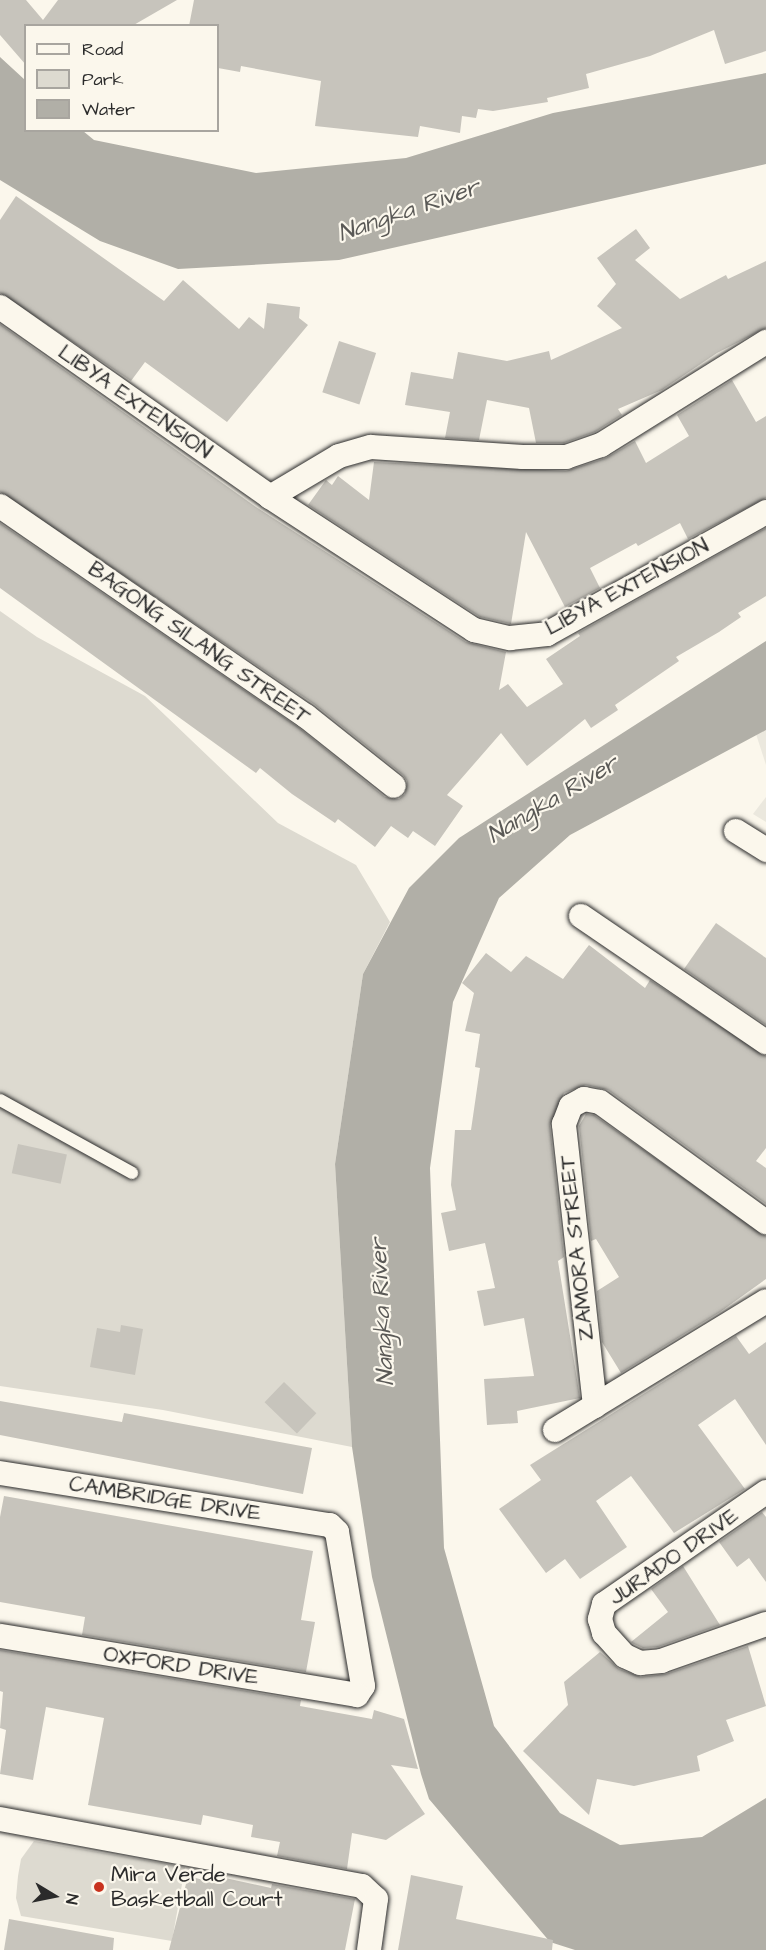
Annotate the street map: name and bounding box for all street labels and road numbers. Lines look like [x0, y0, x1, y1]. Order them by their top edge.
street label: LIBYA EXTENSION [53, 339, 217, 465]
street label: LIBYA EXTENSION [541, 533, 713, 641]
street label: BAGONG SILANG STREET [83, 556, 315, 730]
street label: ZAMORA STREET [554, 1154, 600, 1342]
street label: CAMBRIDGE DRIVE [67, 1471, 263, 1527]
street label: JURADO DRIVE [604, 1503, 744, 1611]
street label: OXFORD DRIVE [102, 1641, 260, 1691]

